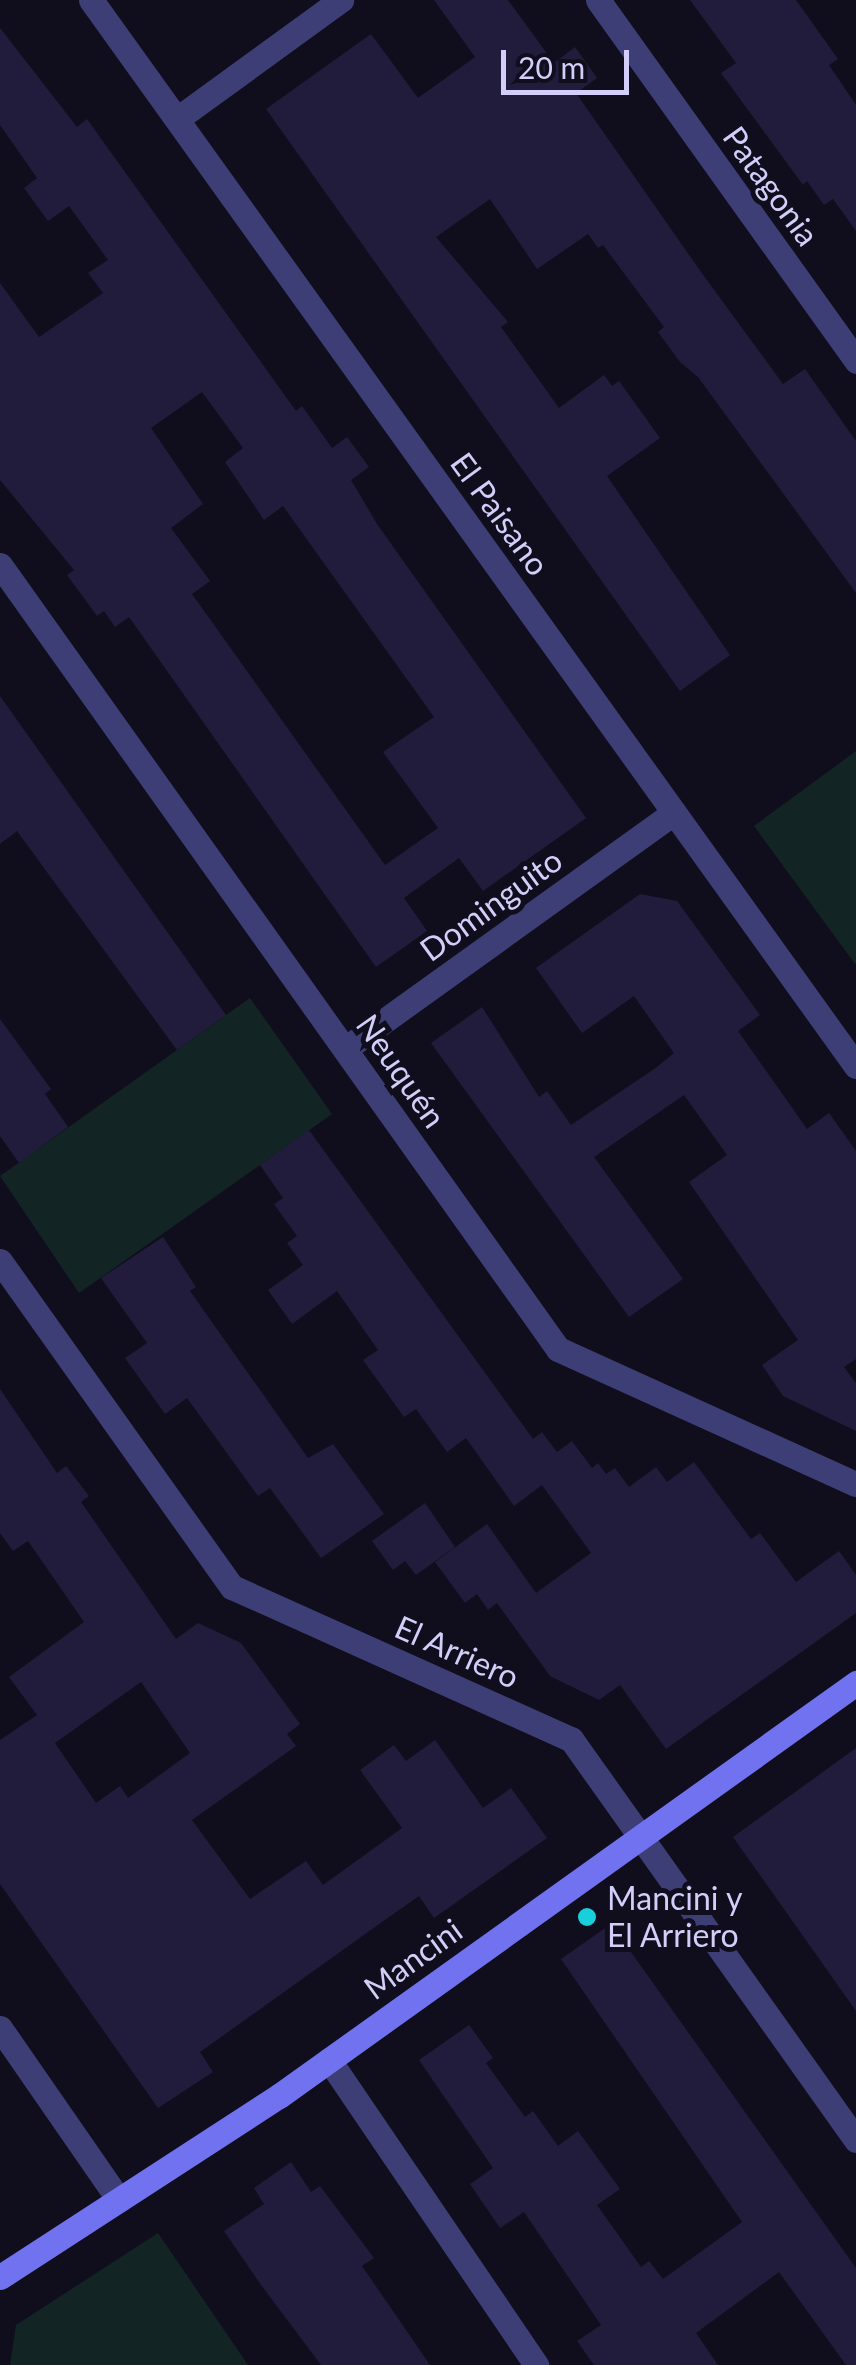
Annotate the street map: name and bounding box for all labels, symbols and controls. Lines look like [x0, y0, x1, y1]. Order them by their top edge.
scale bar [506, 30, 634, 92]
text: 20 m [518, 49, 585, 85]
street label: Patagonia [715, 119, 827, 253]
street label: El Paisano [443, 445, 557, 583]
street label: Dominguito [413, 841, 569, 969]
street label: Neuquén [348, 1007, 454, 1135]
street label: El Arriero [389, 1607, 525, 1697]
place label: Mancini y El Arriero [607, 1880, 743, 1955]
marker: Mancini y El Arriero [576, 1906, 598, 1928]
street label: Mancini [357, 1911, 469, 2007]

